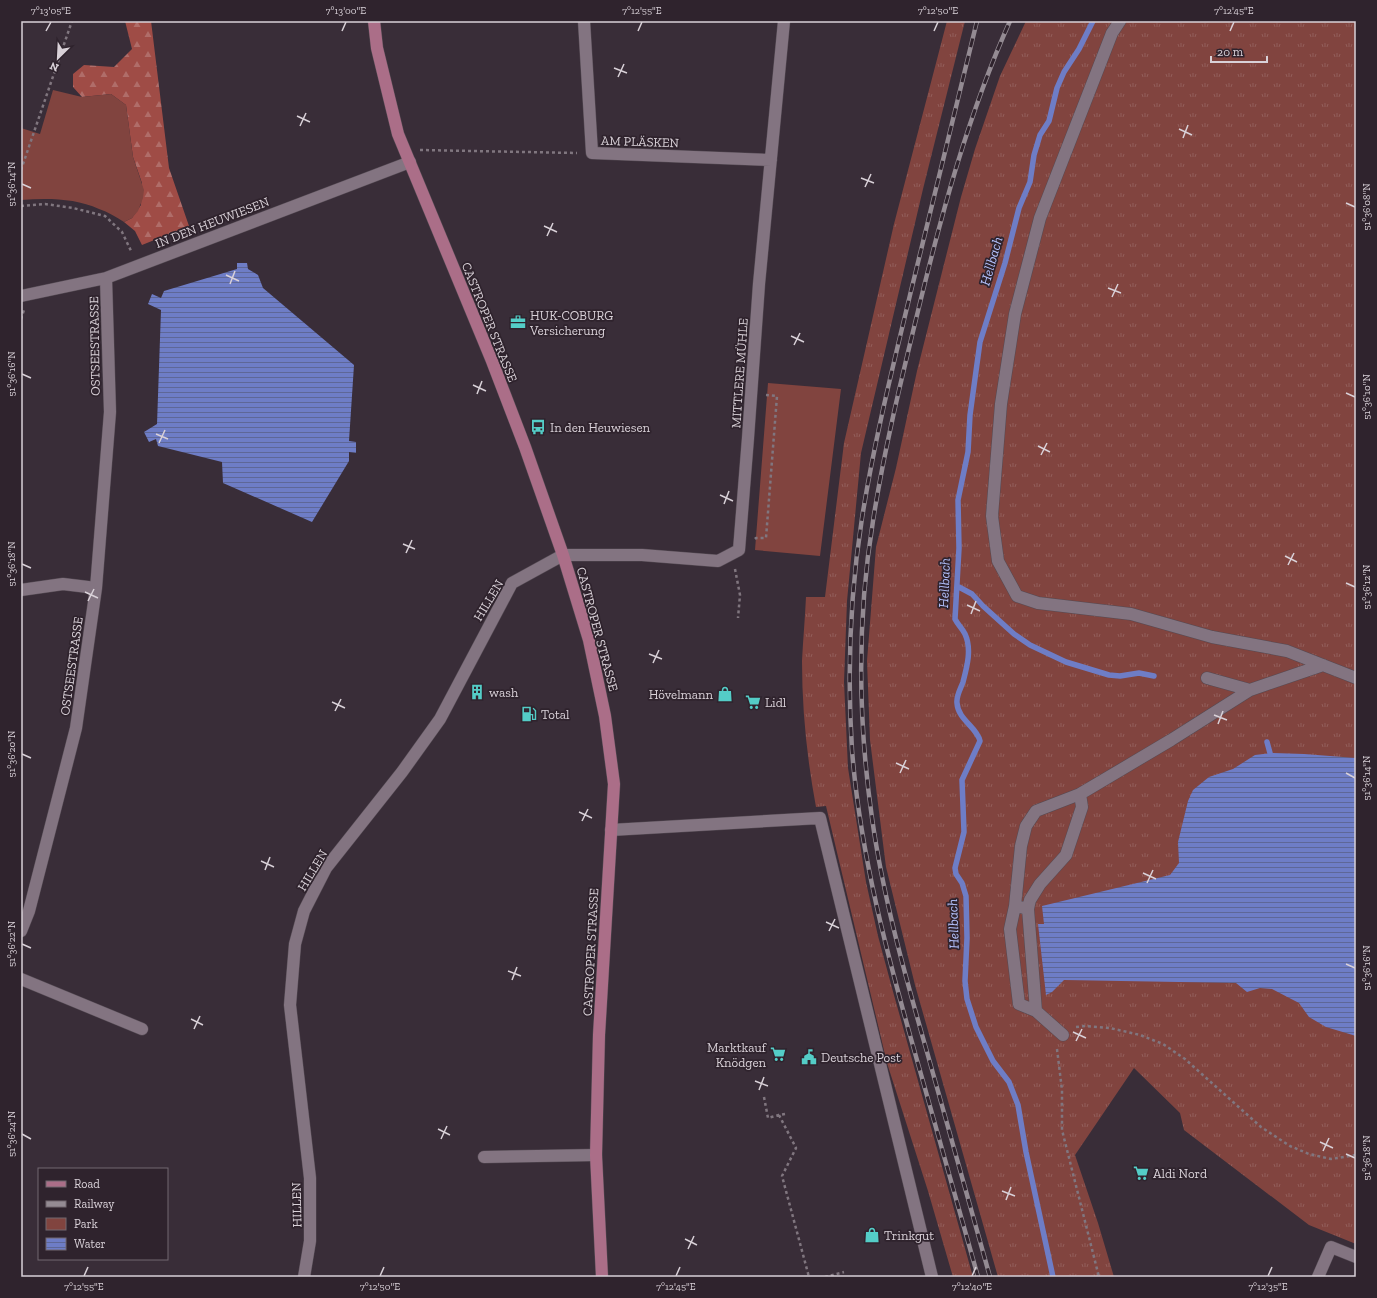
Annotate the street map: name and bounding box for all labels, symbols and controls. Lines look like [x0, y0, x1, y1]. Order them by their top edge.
text: 7°13'05"E [31, 5, 71, 17]
text: 7°13'00"E [326, 5, 366, 17]
text: 7°12'55"E [622, 5, 662, 17]
text: 7°12'50"E [918, 5, 958, 17]
text: 7°12'45"E [1214, 5, 1254, 17]
north arrow [38, 38, 78, 78]
scale bar [1211, 38, 1267, 64]
text: 20 m [1217, 45, 1244, 59]
text: N [47, 59, 61, 74]
street label: AM PLÄSKEN [601, 133, 680, 150]
text: 51°36'14"N [6, 161, 18, 206]
text: 51°36'08"N [1361, 183, 1373, 231]
street label: IN DEN HEUWIESEN [153, 194, 272, 251]
water label: Hellbach [976, 235, 1007, 288]
street label: CASTROPER STRASSE [459, 260, 521, 385]
street label: OSTSEESTRASSE [86, 296, 103, 396]
place label: HUK-COBURG Versicherung [529, 308, 613, 338]
office icon: HUK-COBURG Versicherung [509, 313, 527, 331]
street label: MITTLERE MÜHLE [728, 317, 751, 429]
text: 51°36'16"N [6, 351, 18, 397]
text: 51°36'10"N [1361, 374, 1373, 420]
bus stop icon: In den Heuwiesen [529, 418, 547, 436]
place label: In den Heuwiesen [550, 420, 651, 435]
text: 51°36'18"N [6, 541, 18, 587]
water label: Hellbach [935, 558, 954, 608]
text: 51°36'12"N [1361, 564, 1373, 609]
street label: CASTROPER STRASSE [574, 565, 621, 693]
street label: HILLEN [470, 577, 507, 624]
street label: OSTSEESTRASSE [57, 615, 86, 716]
building icon: wash [468, 683, 486, 701]
place label: wash [489, 685, 519, 700]
shop icon: Hövelmann [716, 685, 734, 703]
place label: Hövelmann [649, 687, 714, 702]
supermarket icon: Lidl [744, 693, 762, 711]
place label: Lidl [765, 695, 787, 710]
fuel station icon: Total [520, 705, 538, 723]
place label: Total [541, 707, 570, 722]
text: 51°36'20"N [6, 730, 18, 777]
text: 51°36'14"N [1361, 755, 1373, 800]
street label: HILLEN [294, 847, 331, 894]
street label: CASTROPER STRASSE [580, 887, 601, 1016]
water label: Hellbach [944, 899, 963, 949]
text: 51°36'22"N [6, 920, 18, 967]
text: 51°36'16"N [1361, 945, 1373, 991]
place label: Marktkauf Knödgen [707, 1040, 767, 1070]
supermarket icon: Marktkauf Knödgen [769, 1045, 787, 1063]
public building icon: Deutsche Post [800, 1048, 818, 1066]
place label: Deutsche Post [821, 1050, 901, 1065]
text: 51°36'24"N [6, 1110, 18, 1157]
text: 51°36'18"N [1361, 1135, 1373, 1181]
supermarket icon: Aldi Nord [1132, 1164, 1150, 1182]
place label: Aldi Nord [1153, 1166, 1207, 1181]
legend [38, 1168, 168, 1260]
text: Road [74, 1177, 100, 1191]
street label: HILLEN [289, 1182, 304, 1228]
text: Railway [74, 1197, 115, 1211]
text: Park [74, 1217, 99, 1231]
shop icon: Trinkgut [863, 1226, 881, 1244]
place label: Trinkgut [884, 1228, 934, 1243]
text: Water [74, 1237, 106, 1251]
text: 7°12'55"E [64, 1281, 104, 1293]
text: 7°12'50"E [360, 1281, 400, 1293]
text: 7°12'45"E [656, 1281, 696, 1293]
text: 7°12'40"E [952, 1281, 992, 1293]
text: 7°12'35"E [1248, 1281, 1288, 1293]

